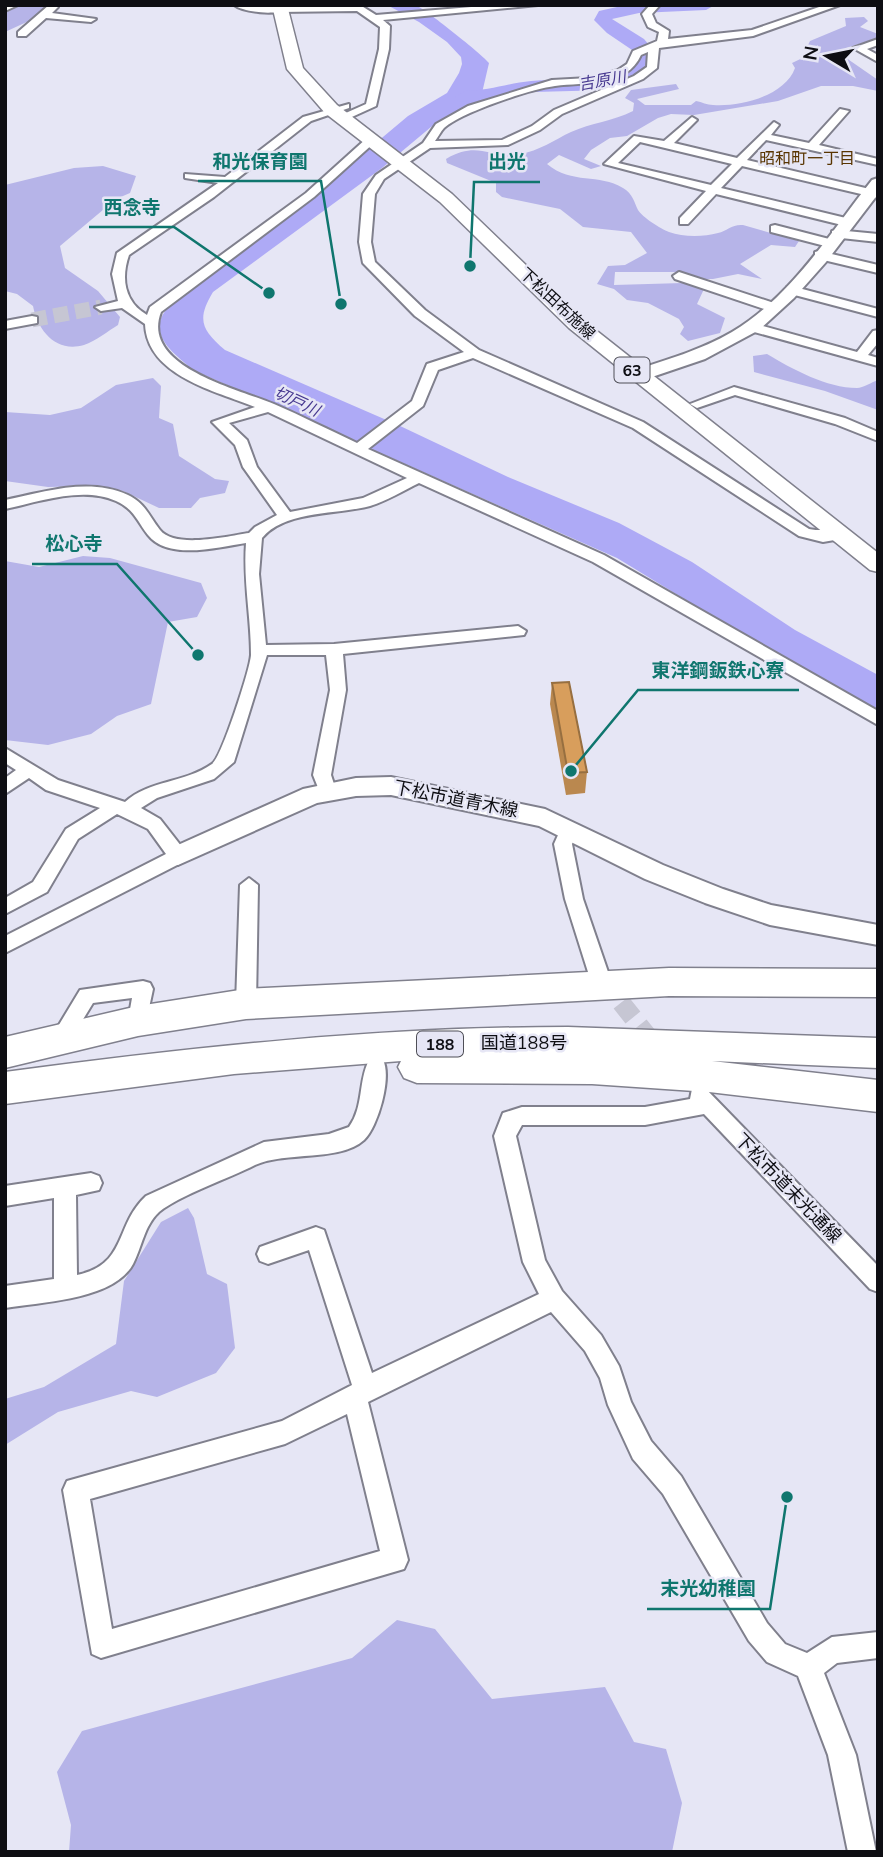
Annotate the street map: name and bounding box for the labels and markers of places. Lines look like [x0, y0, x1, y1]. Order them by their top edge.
callout: 和光保育園 [198, 141, 321, 181]
callout: 出光 [474, 142, 540, 182]
callout: 西念寺 [89, 187, 174, 227]
callout: 松心寺 [32, 524, 117, 564]
callout: 東洋鋼鈑鉄心寮 [638, 650, 799, 690]
callout: 末光幼稚園 [647, 1569, 770, 1609]

